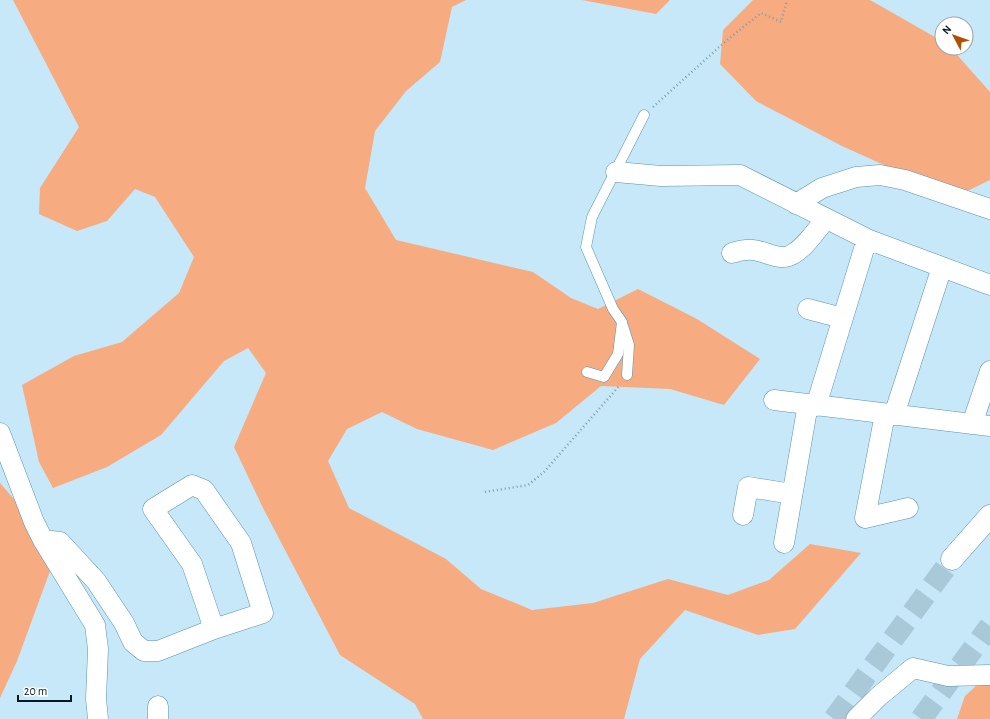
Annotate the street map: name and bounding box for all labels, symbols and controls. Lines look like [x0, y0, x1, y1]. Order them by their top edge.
north arrow [934, 16, 974, 56]
text: N [940, 23, 953, 36]
scale bar [18, 677, 71, 703]
text: 20 m [24, 685, 47, 697]

